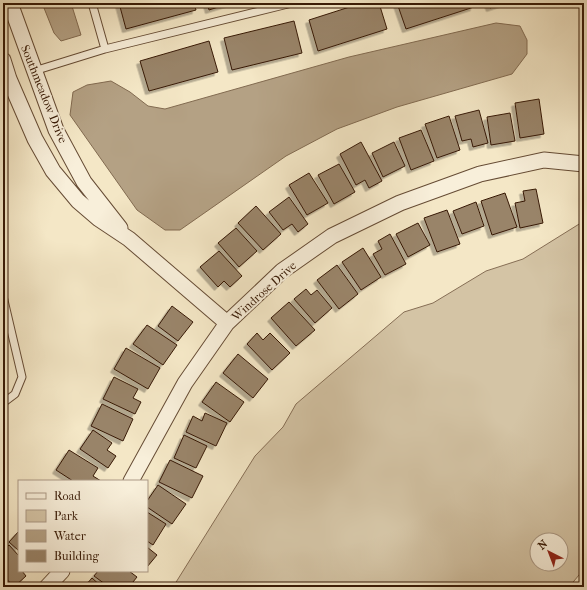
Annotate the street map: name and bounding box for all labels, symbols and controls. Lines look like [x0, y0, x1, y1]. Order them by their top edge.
street label: Southmeadow Drive [18, 43, 70, 145]
street label: Windrose Drive [228, 258, 299, 324]
legend [18, 480, 148, 572]
text: Road [54, 489, 81, 503]
text: Park [54, 509, 79, 523]
text: Water [53, 529, 87, 543]
north arrow [529, 532, 569, 572]
text: N [535, 537, 551, 553]
text: Building [54, 549, 99, 563]

